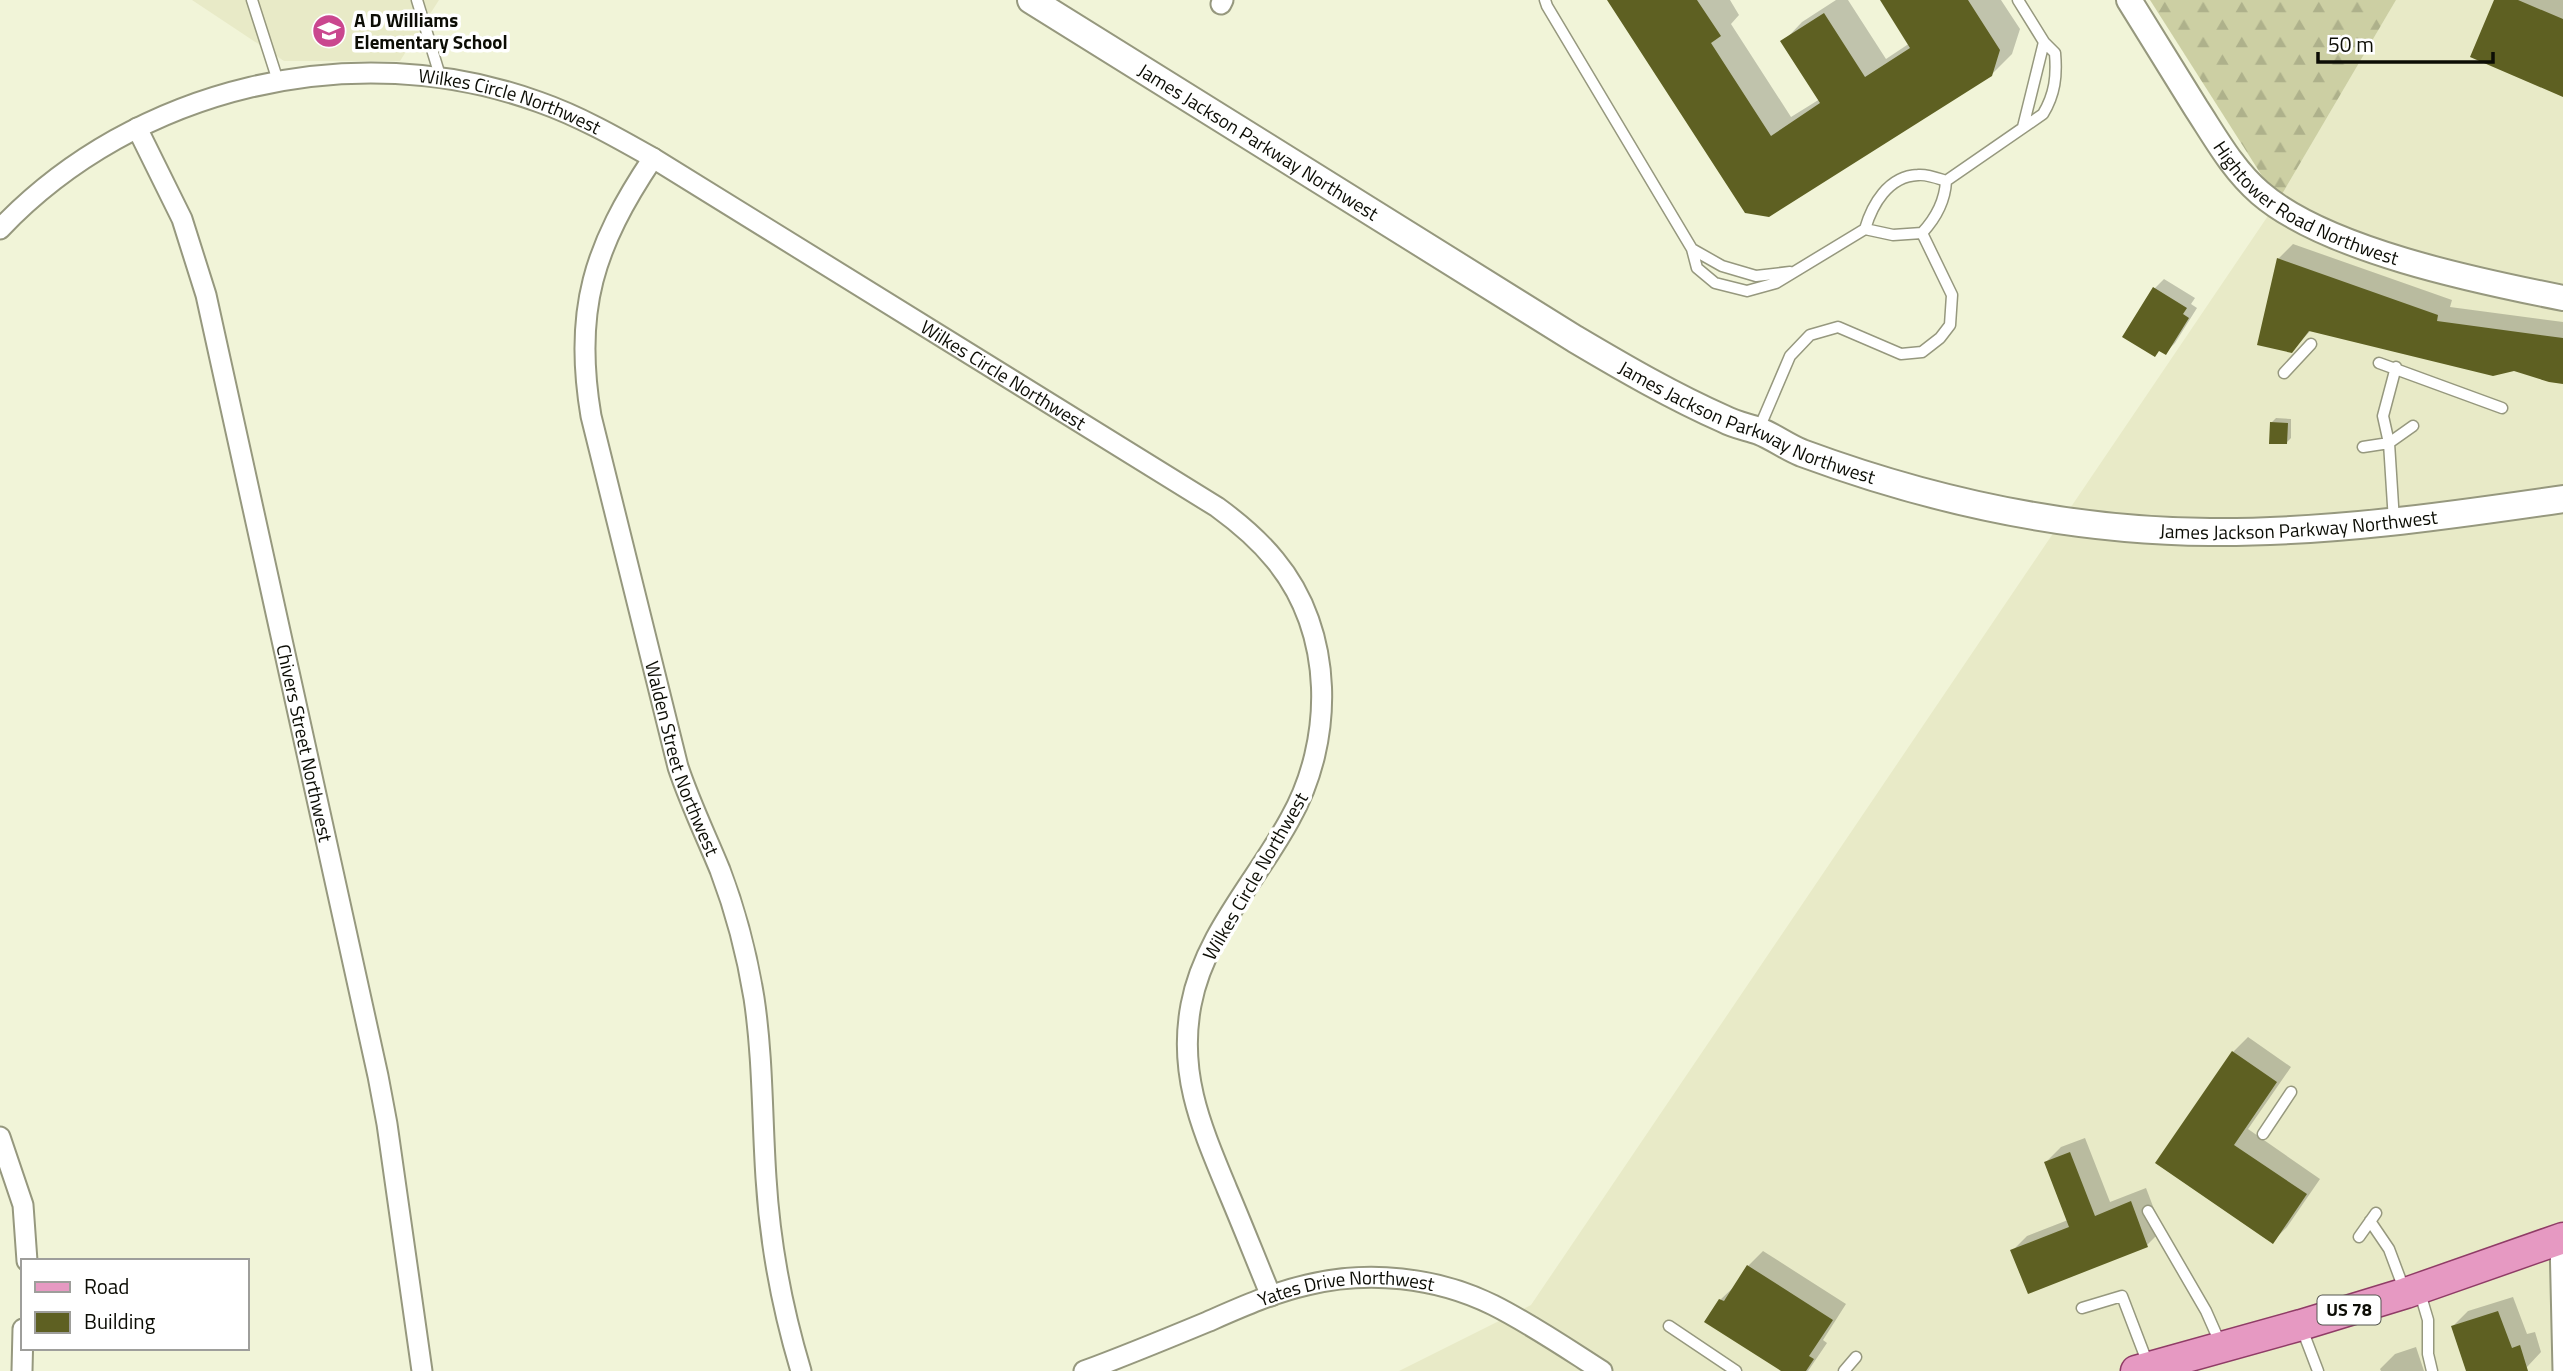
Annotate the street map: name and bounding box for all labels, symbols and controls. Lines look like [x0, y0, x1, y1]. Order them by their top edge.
place label: A D Williams Elementary School [354, 5, 508, 56]
school or university icon: A D Williams Elementary School [310, 12, 348, 50]
scale bar [2318, 21, 2493, 65]
text: 50 m [2328, 28, 2374, 60]
street label: James Jackson Parkway Northwest [1133, 55, 1385, 227]
street label: Wilkes Circle Northwest [417, 60, 607, 141]
street label: Hightower Road Northwest [2207, 134, 2403, 272]
street label: Wilkes Circle Northwest [915, 312, 1092, 437]
street label: James Jackson Parkway Northwest [1614, 353, 1879, 491]
street label: James Jackson Parkway Northwest [2159, 501, 2439, 546]
street label: Chivers Street Northwest [269, 641, 341, 845]
street label: Walden Street Northwest [638, 658, 727, 860]
street label: Wilkes Circle Northwest [1195, 786, 1315, 965]
legend [21, 1259, 248, 1350]
street label: Yates Drive Northwest [1253, 1262, 1438, 1313]
text: Road [84, 1270, 129, 1302]
road number: US 78 [2318, 1296, 2380, 1324]
text: Building [84, 1305, 156, 1337]

